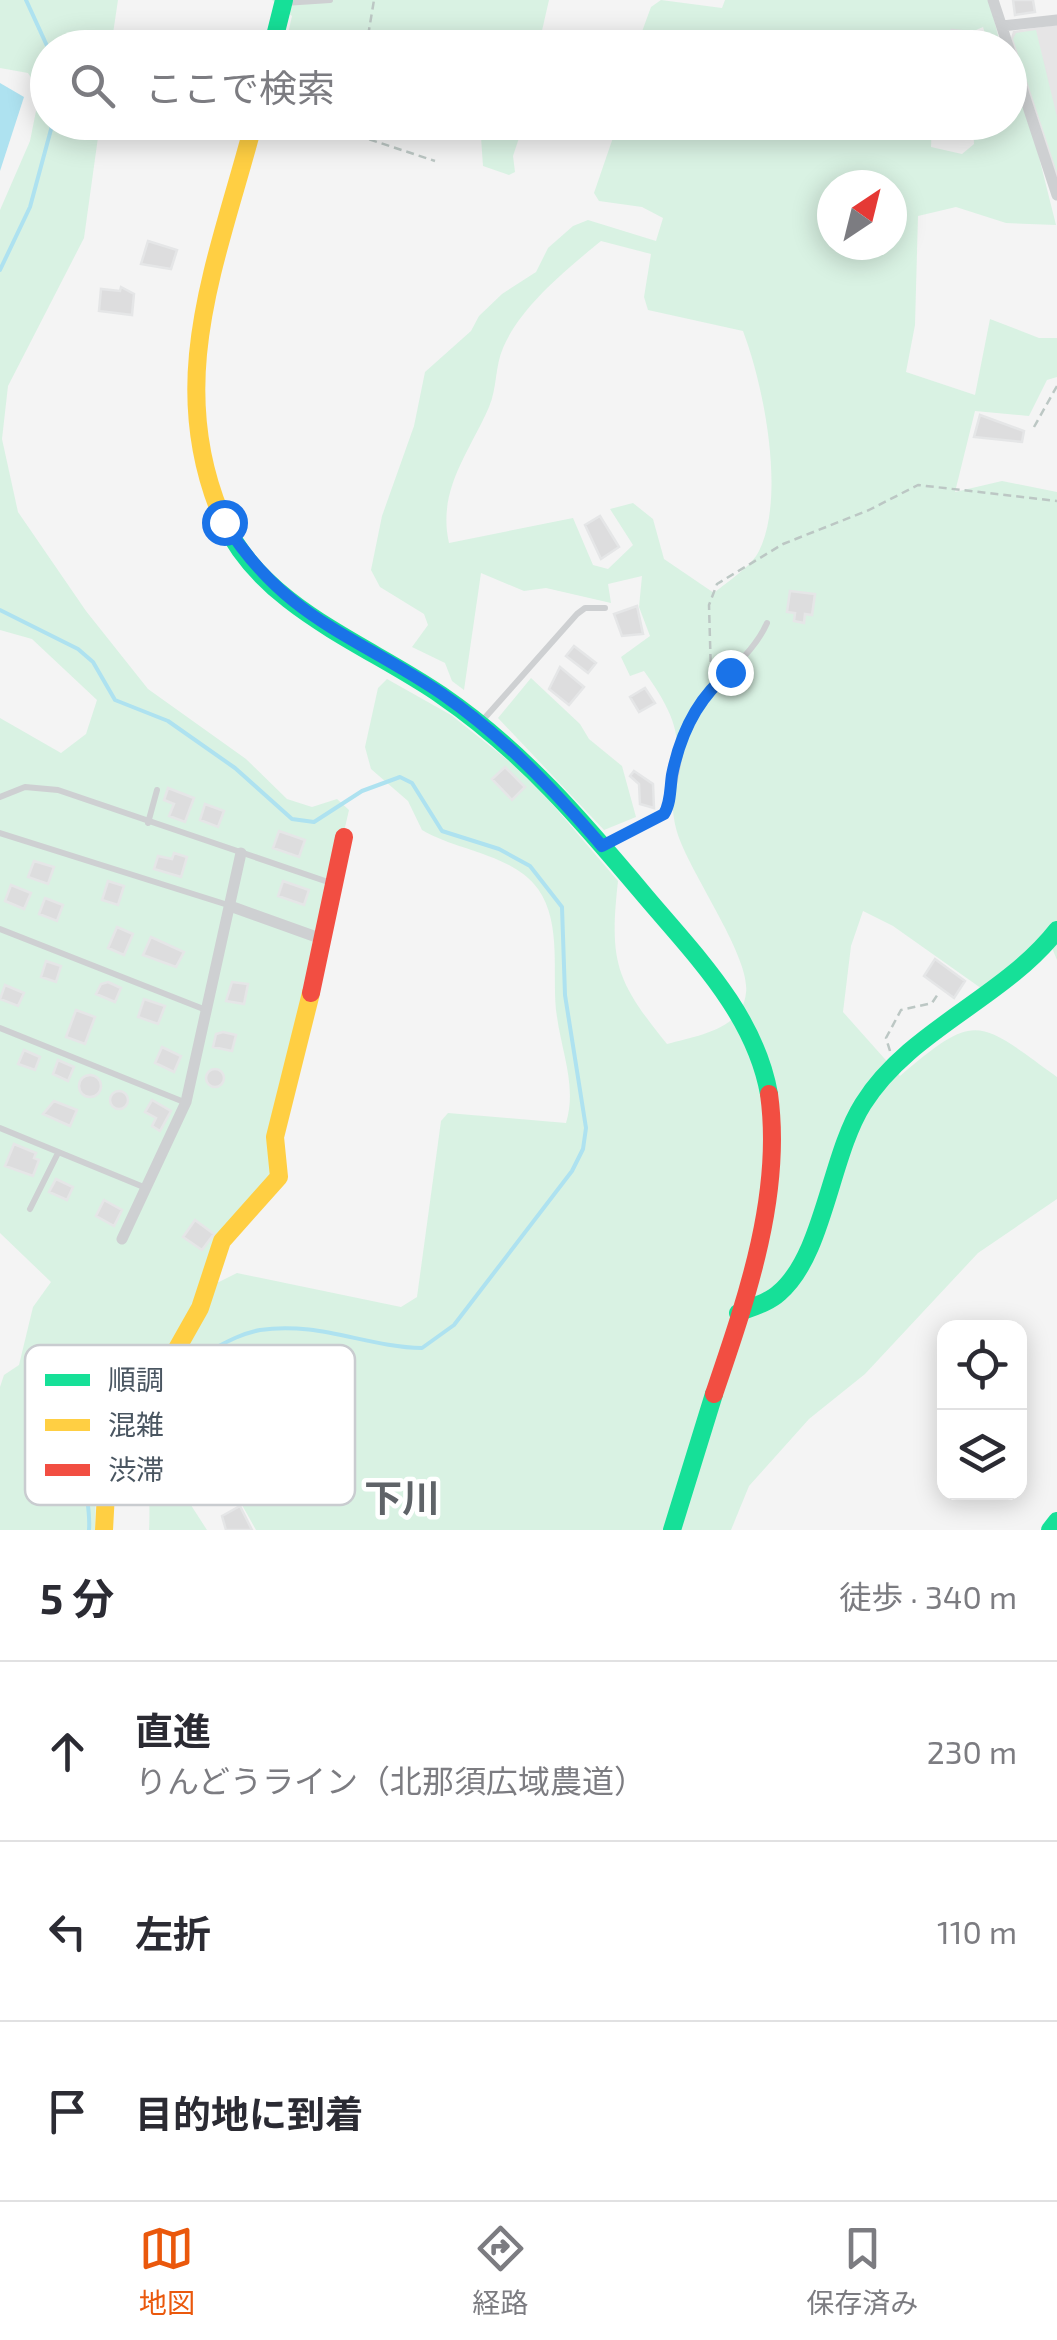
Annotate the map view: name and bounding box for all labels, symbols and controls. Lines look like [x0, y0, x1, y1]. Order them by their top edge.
search box [30, 30, 1027, 140]
icon: search [65, 58, 120, 113]
text: ここで検索 [145, 64, 335, 110]
north arrow [817, 170, 907, 260]
route start [202, 500, 248, 546]
route end [708, 650, 754, 696]
map controls [937, 1320, 1027, 1500]
button: locate [937, 1320, 1027, 1410]
legend [25, 1345, 355, 1505]
text: 順調 [108, 1362, 164, 1396]
text: 混雑 [108, 1407, 164, 1441]
button: layers [937, 1410, 1027, 1500]
text: 渋滞 [108, 1452, 164, 1486]
district label: 下川 [364, 1474, 440, 1520]
text: 5 分 [40, 1572, 114, 1622]
text: 徒歩 · 340 m [839, 1577, 1017, 1615]
text: 直進 [135, 1707, 211, 1753]
icon: ahead [40, 1724, 95, 1779]
text: 230 m [927, 1732, 1017, 1770]
text: りんどうライン（北那須広域農道） [135, 1761, 646, 1799]
icon: left [40, 1904, 95, 1959]
text: 左折 [135, 1910, 211, 1956]
text: 110 m [937, 1912, 1017, 1950]
icon: arrive [40, 2084, 95, 2139]
text: 目的地に到着 [135, 2090, 363, 2136]
tab: 地図 [139, 2221, 195, 2321]
tab: 経路 [472, 2221, 528, 2321]
tab: 保存済み [806, 2221, 918, 2321]

